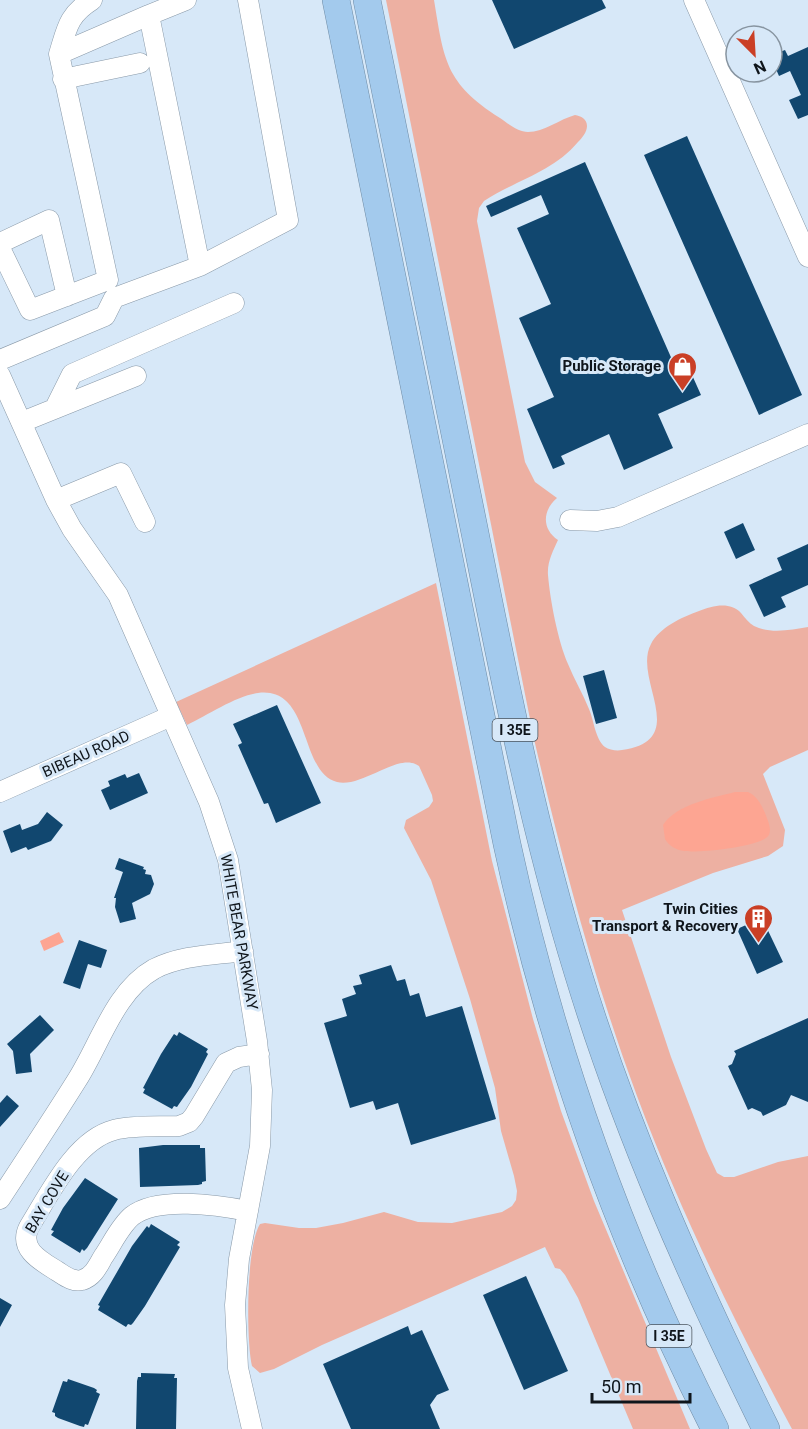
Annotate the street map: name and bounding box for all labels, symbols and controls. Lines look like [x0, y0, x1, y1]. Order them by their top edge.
north arrow [724, 24, 784, 84]
text: N [751, 56, 769, 78]
shop icon: Public Storage [666, 350, 698, 392]
place label: Public Storage [562, 357, 661, 375]
road number: I 35E [492, 719, 538, 741]
street label: BIBEAU ROAD [40, 727, 132, 781]
street label: WHITE BEAR PARKWAY [216, 853, 262, 1011]
place label: Twin Cities Transport & Recovery [592, 900, 738, 935]
building icon: Twin Cities Transport & Recovery [743, 902, 775, 944]
street label: BAY COVE [21, 1167, 73, 1236]
road number: I 35E [646, 1325, 692, 1347]
scale bar [592, 1366, 690, 1404]
text: 50 m [601, 1376, 641, 1397]

